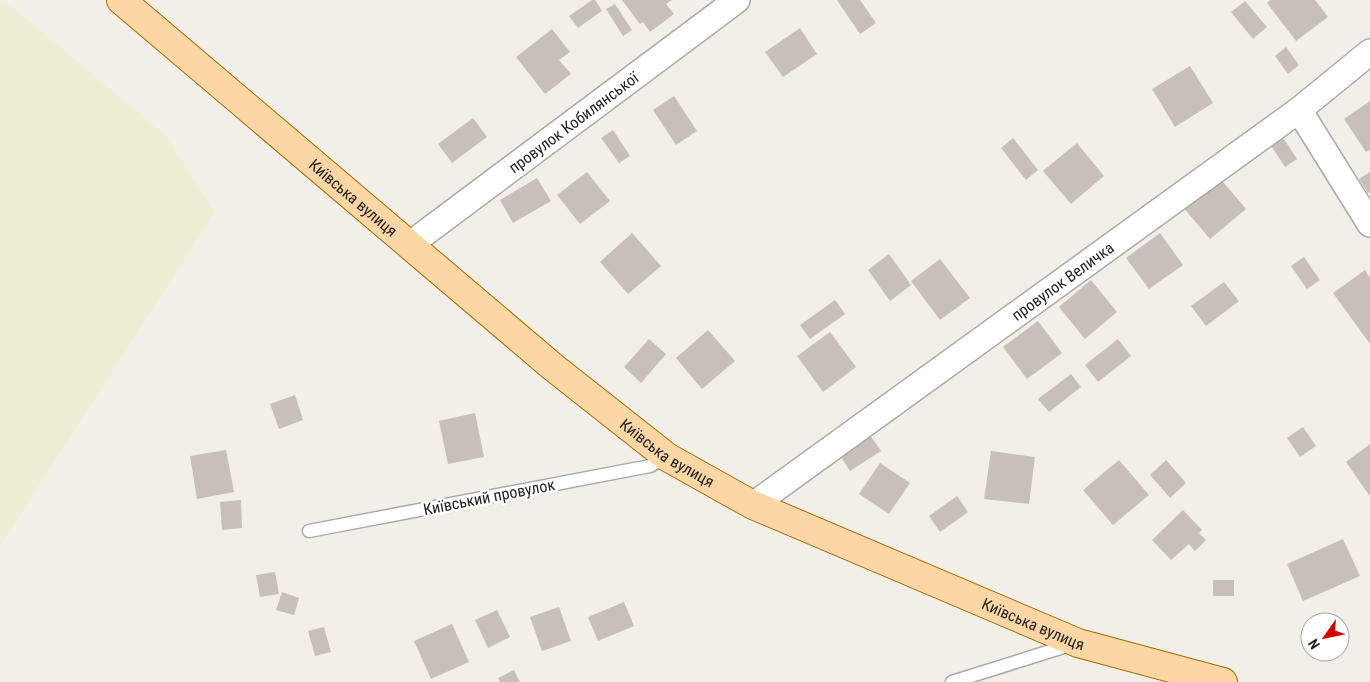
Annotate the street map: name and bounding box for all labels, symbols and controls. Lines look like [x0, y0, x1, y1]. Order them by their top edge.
street label: провулок Кобилянської [505, 67, 643, 177]
street label: Київська вулиця [305, 155, 401, 240]
street label: провулок Величка [1008, 238, 1117, 324]
street label: Київська вулиця [616, 414, 718, 491]
street label: Київський провулок [422, 475, 557, 519]
street label: Київська вулиця [979, 594, 1086, 654]
north arrow [1300, 612, 1350, 662]
text: N [1305, 636, 1323, 652]

